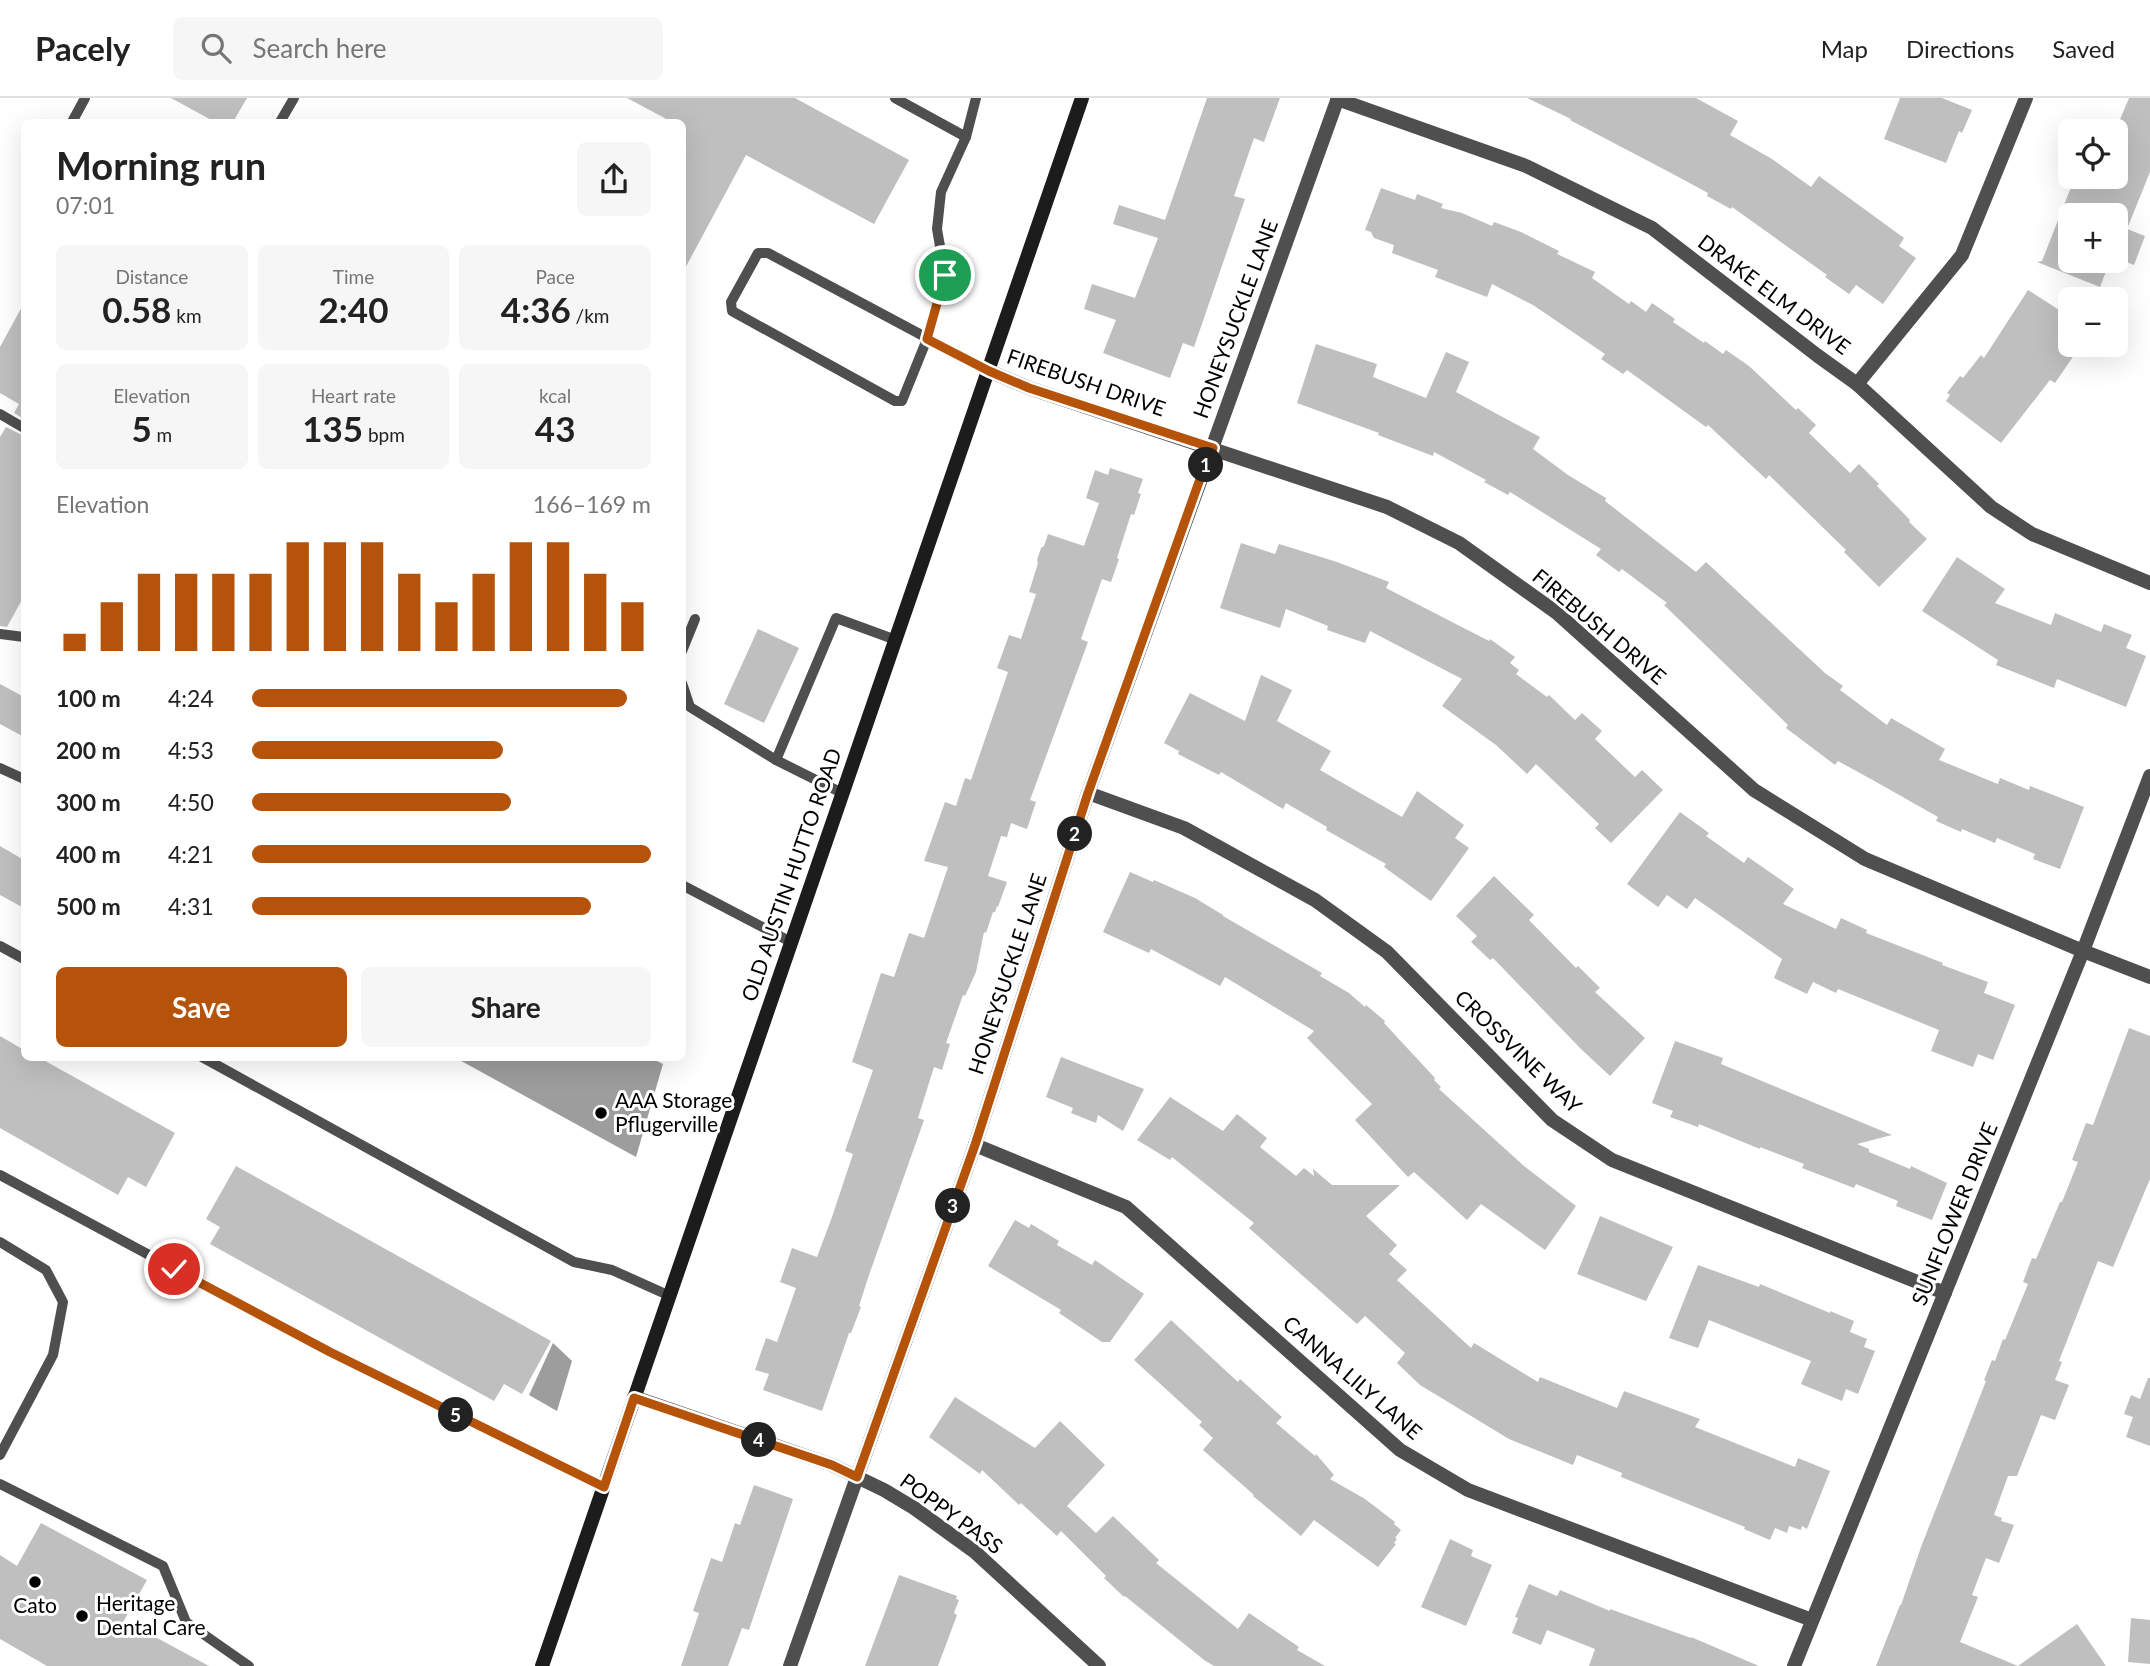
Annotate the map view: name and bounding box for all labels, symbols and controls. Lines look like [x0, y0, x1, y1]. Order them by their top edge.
search box [173, 17, 663, 80]
text: Pacely [35, 28, 131, 68]
icon: search [197, 29, 235, 67]
text: Search here [253, 32, 387, 64]
text: Map [1821, 34, 1868, 63]
text: Directions [1906, 34, 2014, 63]
text: Saved [2052, 34, 2115, 63]
map controls [2058, 119, 2128, 357]
button: locate [2058, 119, 2128, 189]
text: Morning run [56, 142, 266, 188]
button: share [577, 142, 651, 216]
text: 07:01 [56, 191, 115, 219]
button: + [2058, 203, 2128, 273]
street label: HONEYSUCKLE LANE [1187, 216, 1282, 421]
street label: DRAKE ELM DRIVE [1694, 228, 1856, 359]
pin [915, 245, 975, 305]
icon: arrive [926, 256, 964, 294]
text: Distance [115, 265, 188, 288]
text: Time [333, 265, 374, 288]
text: Pace [535, 265, 575, 288]
button: − [2058, 287, 2128, 357]
text: 0.58 [102, 288, 171, 330]
text: 2:40 [319, 288, 388, 330]
text: 4:36 [501, 288, 571, 330]
text: km [171, 304, 202, 327]
text: /km [571, 304, 609, 327]
street label: FIREBUSH DRIVE [1004, 343, 1169, 420]
text: Elevation [113, 384, 190, 407]
text: Heart rate [311, 384, 396, 407]
text: kcal [539, 384, 571, 407]
text: 5 [131, 407, 152, 449]
text: 135 [302, 407, 363, 449]
text: 43 [535, 407, 575, 449]
text: m [152, 423, 172, 446]
text: bpm [363, 423, 405, 446]
pin: 1 [1188, 448, 1224, 482]
text: 1 [1200, 453, 1211, 476]
text: Elevation [56, 490, 149, 518]
text: 166–169 m [533, 490, 651, 518]
street label: FIREBUSH DRIVE [1528, 563, 1672, 689]
text: 100 m [56, 684, 121, 712]
text: 4:24 [168, 684, 214, 712]
text: 200 m [56, 736, 121, 764]
text: 4:53 [168, 736, 214, 764]
street label: OLD AUSTIN HUTTO ROAD [735, 745, 846, 1004]
text: 300 m [56, 788, 121, 816]
text: 4:50 [168, 788, 214, 816]
pin: 2 [1058, 816, 1092, 852]
text: 2 [1069, 822, 1080, 845]
text: 400 m [56, 840, 121, 868]
text: 4:21 [168, 840, 214, 868]
street label: HONEYSUCKLE LANE [962, 870, 1051, 1077]
text: 500 m [56, 892, 121, 920]
text: 4:31 [168, 892, 214, 920]
button: Save [56, 967, 347, 1047]
button: Share [361, 967, 651, 1047]
street label: CROSSVINE WAY [1451, 984, 1588, 1118]
place label: AAA Storage Pflugerville [615, 1087, 732, 1136]
marker: AAA Storage Pflugerville [593, 1105, 609, 1121]
street label: SUNFLOWER DRIVE [1905, 1118, 2002, 1309]
pin: 3 [936, 1188, 970, 1224]
text: 3 [947, 1194, 958, 1217]
pin [144, 1239, 204, 1299]
icon: check [155, 1250, 193, 1288]
street label: CANNA LILY LANE [1279, 1310, 1427, 1444]
pin: 5 [438, 1398, 474, 1432]
text: 5 [450, 1403, 461, 1426]
pin: 4 [742, 1422, 776, 1458]
text: 4 [753, 1428, 764, 1451]
street label: POPPY PASS [896, 1467, 1008, 1558]
marker: Cato [27, 1574, 43, 1590]
place label: Heritage Dental Care [96, 1590, 206, 1639]
place label: Cato [13, 1592, 57, 1617]
marker: Heritage Dental Care [74, 1608, 90, 1624]

